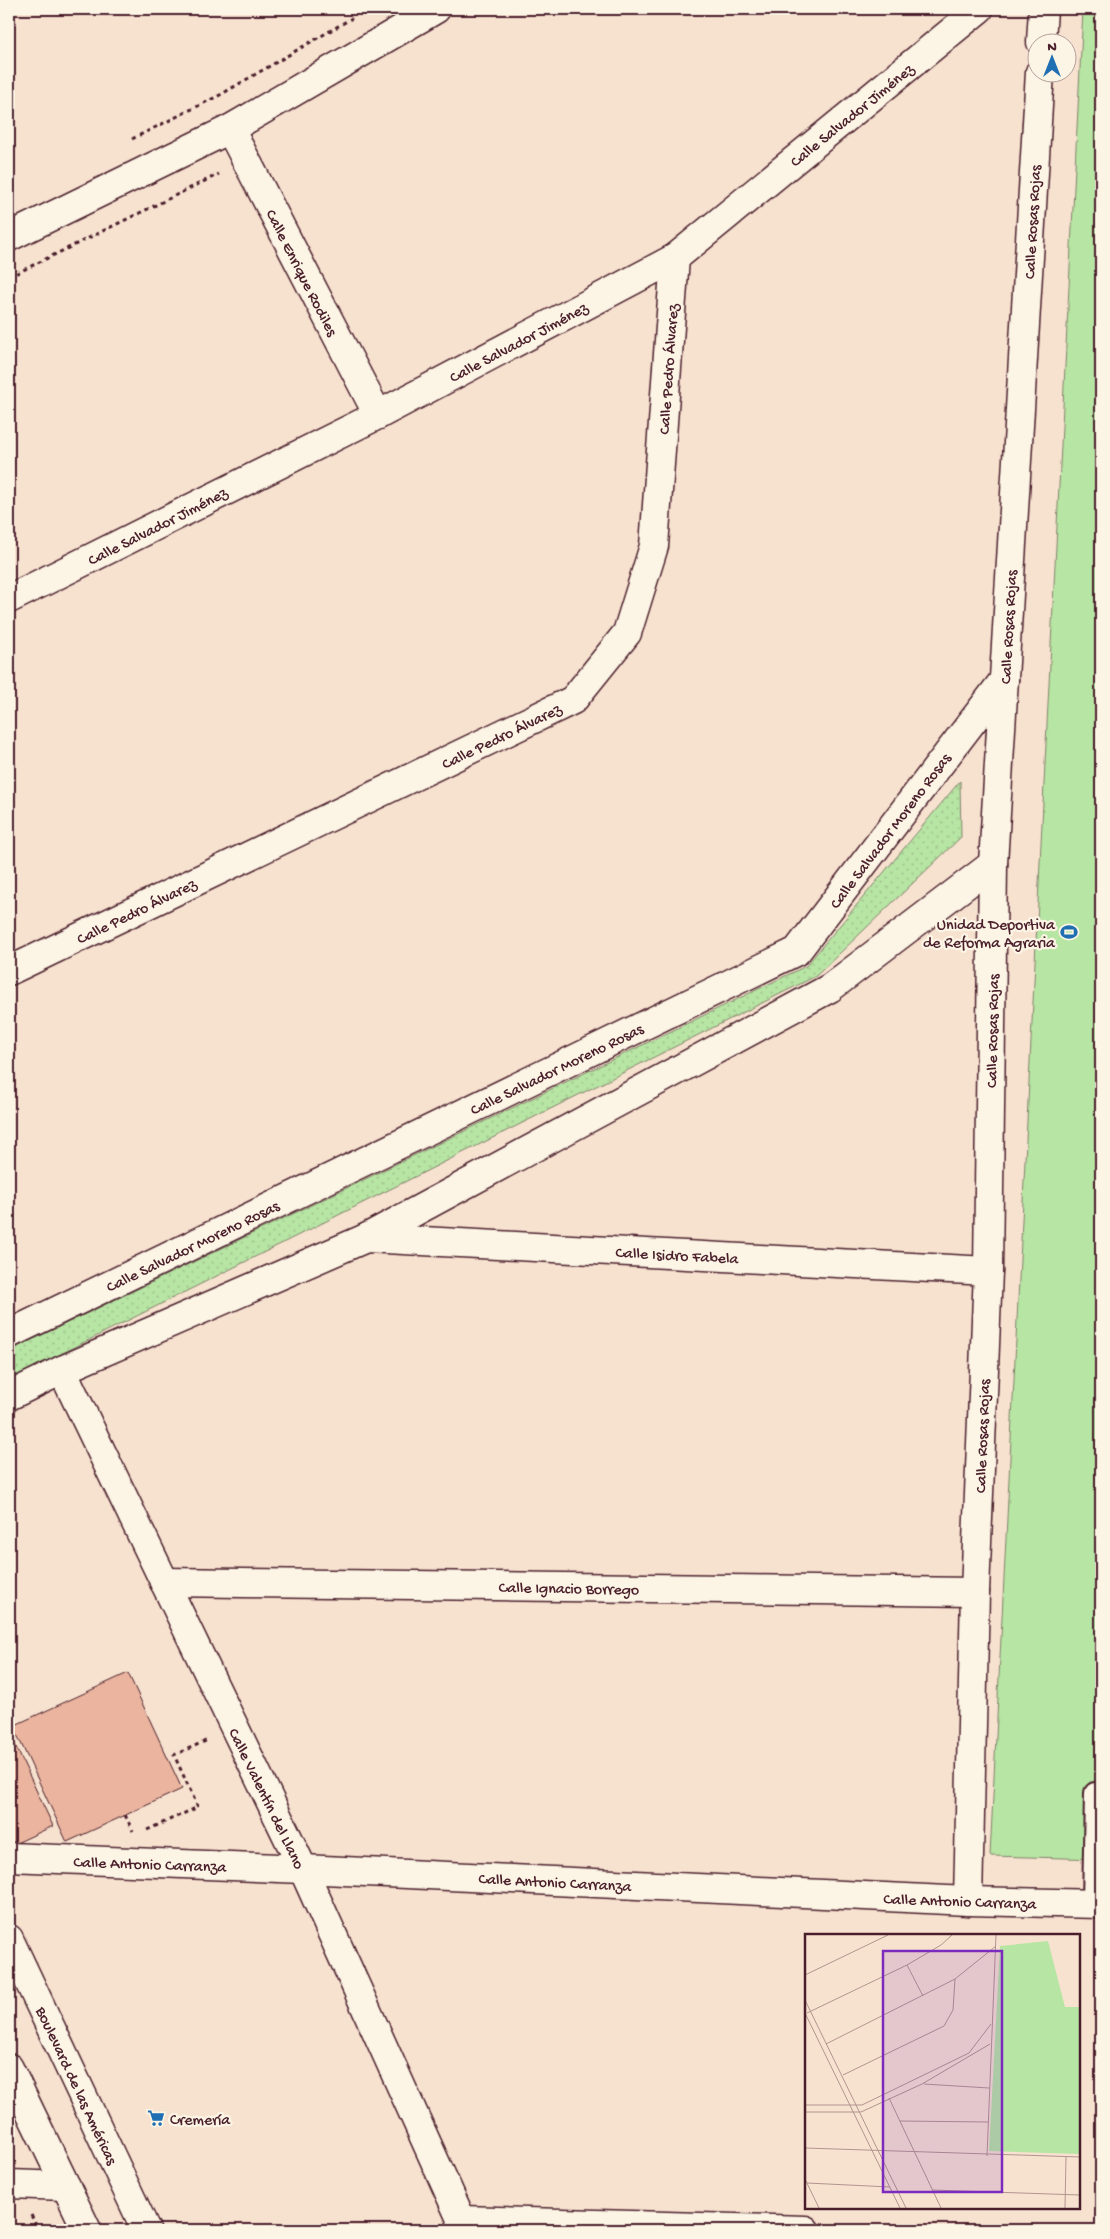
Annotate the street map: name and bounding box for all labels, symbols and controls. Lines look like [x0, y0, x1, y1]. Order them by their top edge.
north arrow [1028, 32, 1078, 82]
text: N [1047, 39, 1057, 56]
street label: Calle Salvador Jiménez [787, 60, 920, 173]
street label: Calle Rosas Rojas [1022, 164, 1047, 280]
street label: Calle Enrique Rodiles [260, 207, 341, 341]
street label: Calle Salvador Jiménez [447, 299, 593, 389]
street label: Calle Pedro Álvarez [655, 302, 685, 435]
street label: Calle Salvador Jiménez [86, 484, 232, 572]
street label: Calle Rosas Rojas [998, 569, 1023, 685]
street label: Calle Pedro Álvarez [439, 700, 566, 775]
street label: Calle Salvador Moreno Rosas [827, 750, 957, 914]
street label: Calle Pedro Álvarez [74, 875, 201, 950]
place label: Unidad Deportiva de Reforma Agraria [923, 917, 1056, 954]
sports icon: Unidad Deportiva de Reforma Agraria [1059, 922, 1079, 942]
street label: Calle Rosas Rojas [984, 973, 1005, 1088]
street label: Calle Salvador Moreno Rosas [468, 1020, 648, 1121]
street label: Calle Salvador Moreno Rosas [104, 1197, 284, 1298]
street label: Calle Isidro Fabela [615, 1245, 740, 1270]
street label: Calle Rosas Rojas [973, 1378, 996, 1493]
street label: Calle Ignacio Borrego [499, 1580, 639, 1601]
street label: Calle Valentín del Llano [222, 1726, 307, 1873]
street label: Calle Antonio Carranza [73, 1854, 228, 1879]
street label: Calle Antonio Carranza [478, 1871, 633, 1898]
street label: Calle Antonio Carranza [883, 1891, 1038, 1916]
inset map [805, 1934, 1080, 2209]
street label: Boulevard de las Américas [29, 2003, 120, 2170]
supermarket icon: Cremería [146, 2108, 166, 2128]
place label: Cremería [170, 2112, 231, 2131]

